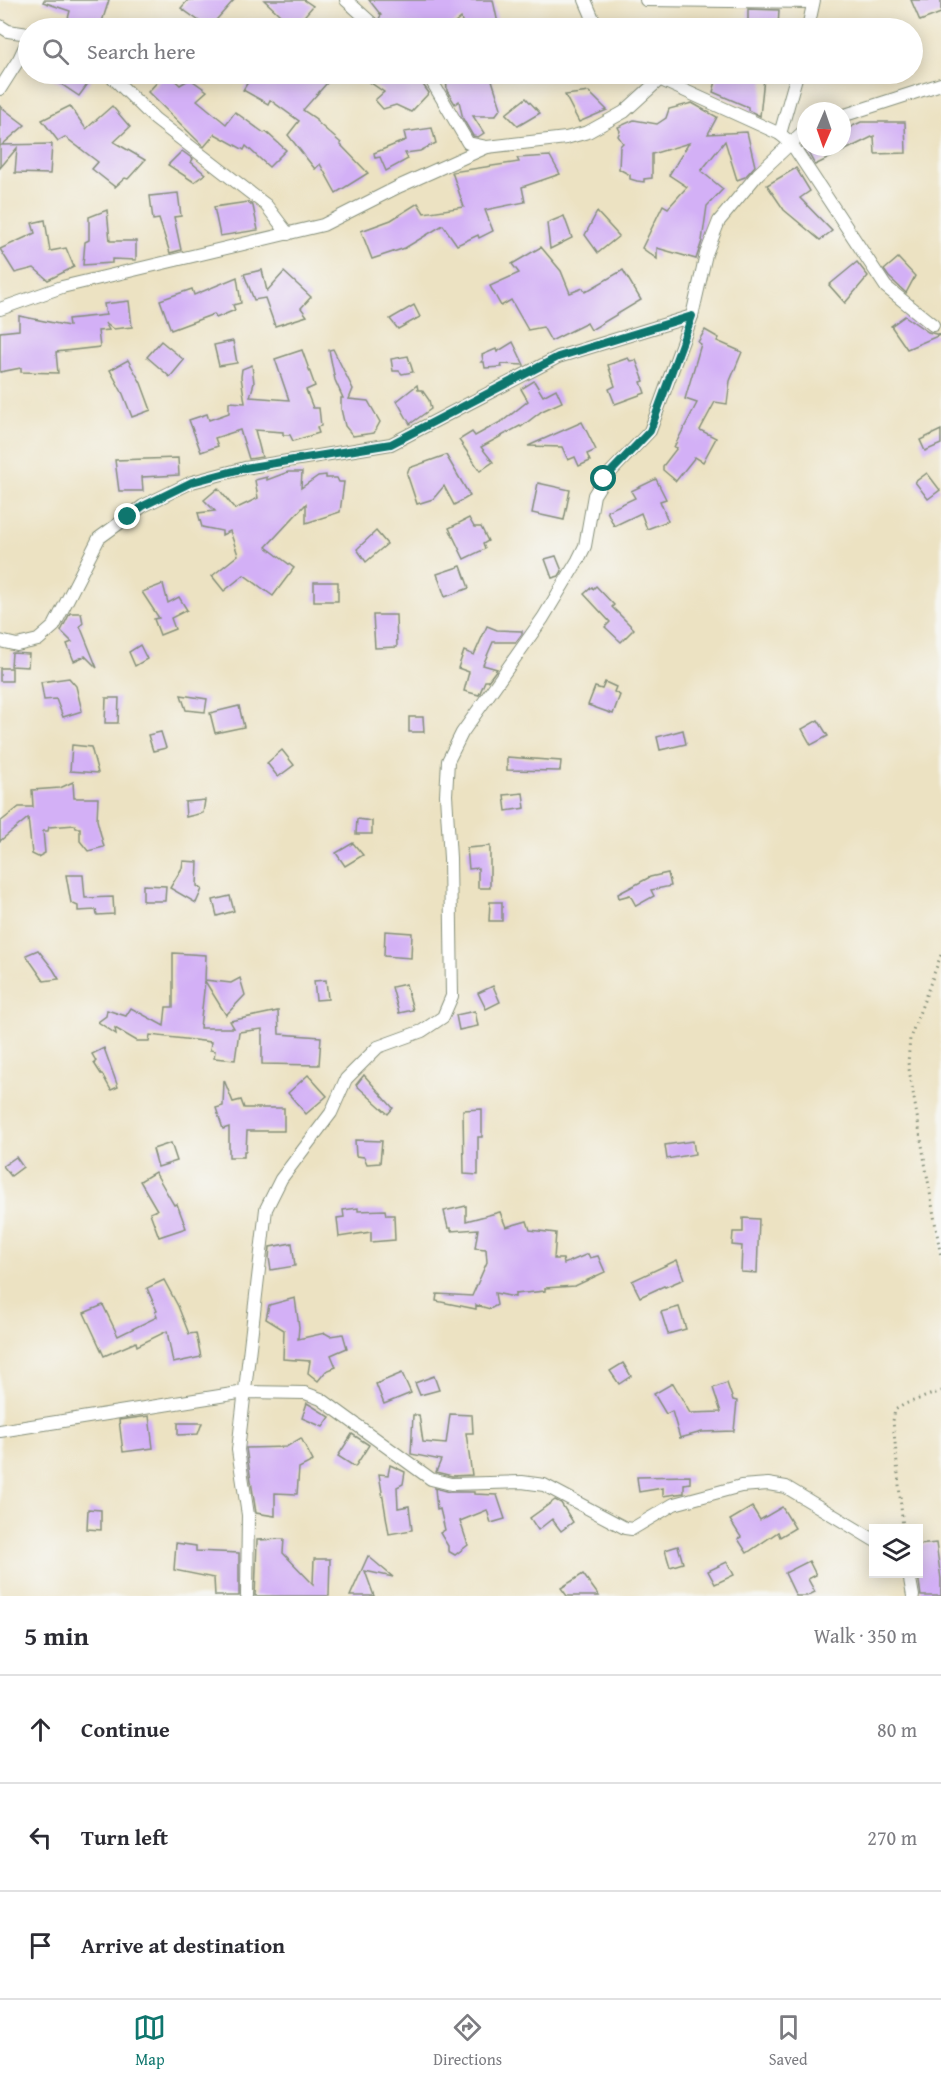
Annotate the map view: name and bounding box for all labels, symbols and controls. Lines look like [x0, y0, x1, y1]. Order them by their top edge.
search box [18, 18, 923, 84]
icon: search [39, 35, 72, 68]
text: Search here [87, 35, 196, 67]
north arrow [797, 102, 851, 156]
route start [590, 465, 616, 491]
route end [114, 503, 140, 529]
map controls [869, 1524, 923, 1578]
button: layers [869, 1524, 923, 1578]
text: 5 min [24, 1616, 89, 1655]
text: Walk · 350 m [814, 1621, 917, 1650]
icon: ahead [24, 1713, 57, 1746]
text: Continue [81, 1713, 170, 1745]
text: 80 m [877, 1715, 917, 1744]
icon: left [24, 1821, 57, 1854]
text: Turn left [81, 1821, 168, 1853]
text: 270 m [867, 1823, 917, 1852]
icon: arrive [24, 1929, 57, 1962]
text: Arrive at destination [81, 1929, 285, 1961]
tab: Map [133, 2011, 166, 2071]
tab: Directions [433, 2011, 502, 2071]
tab: Saved [769, 2011, 808, 2071]

